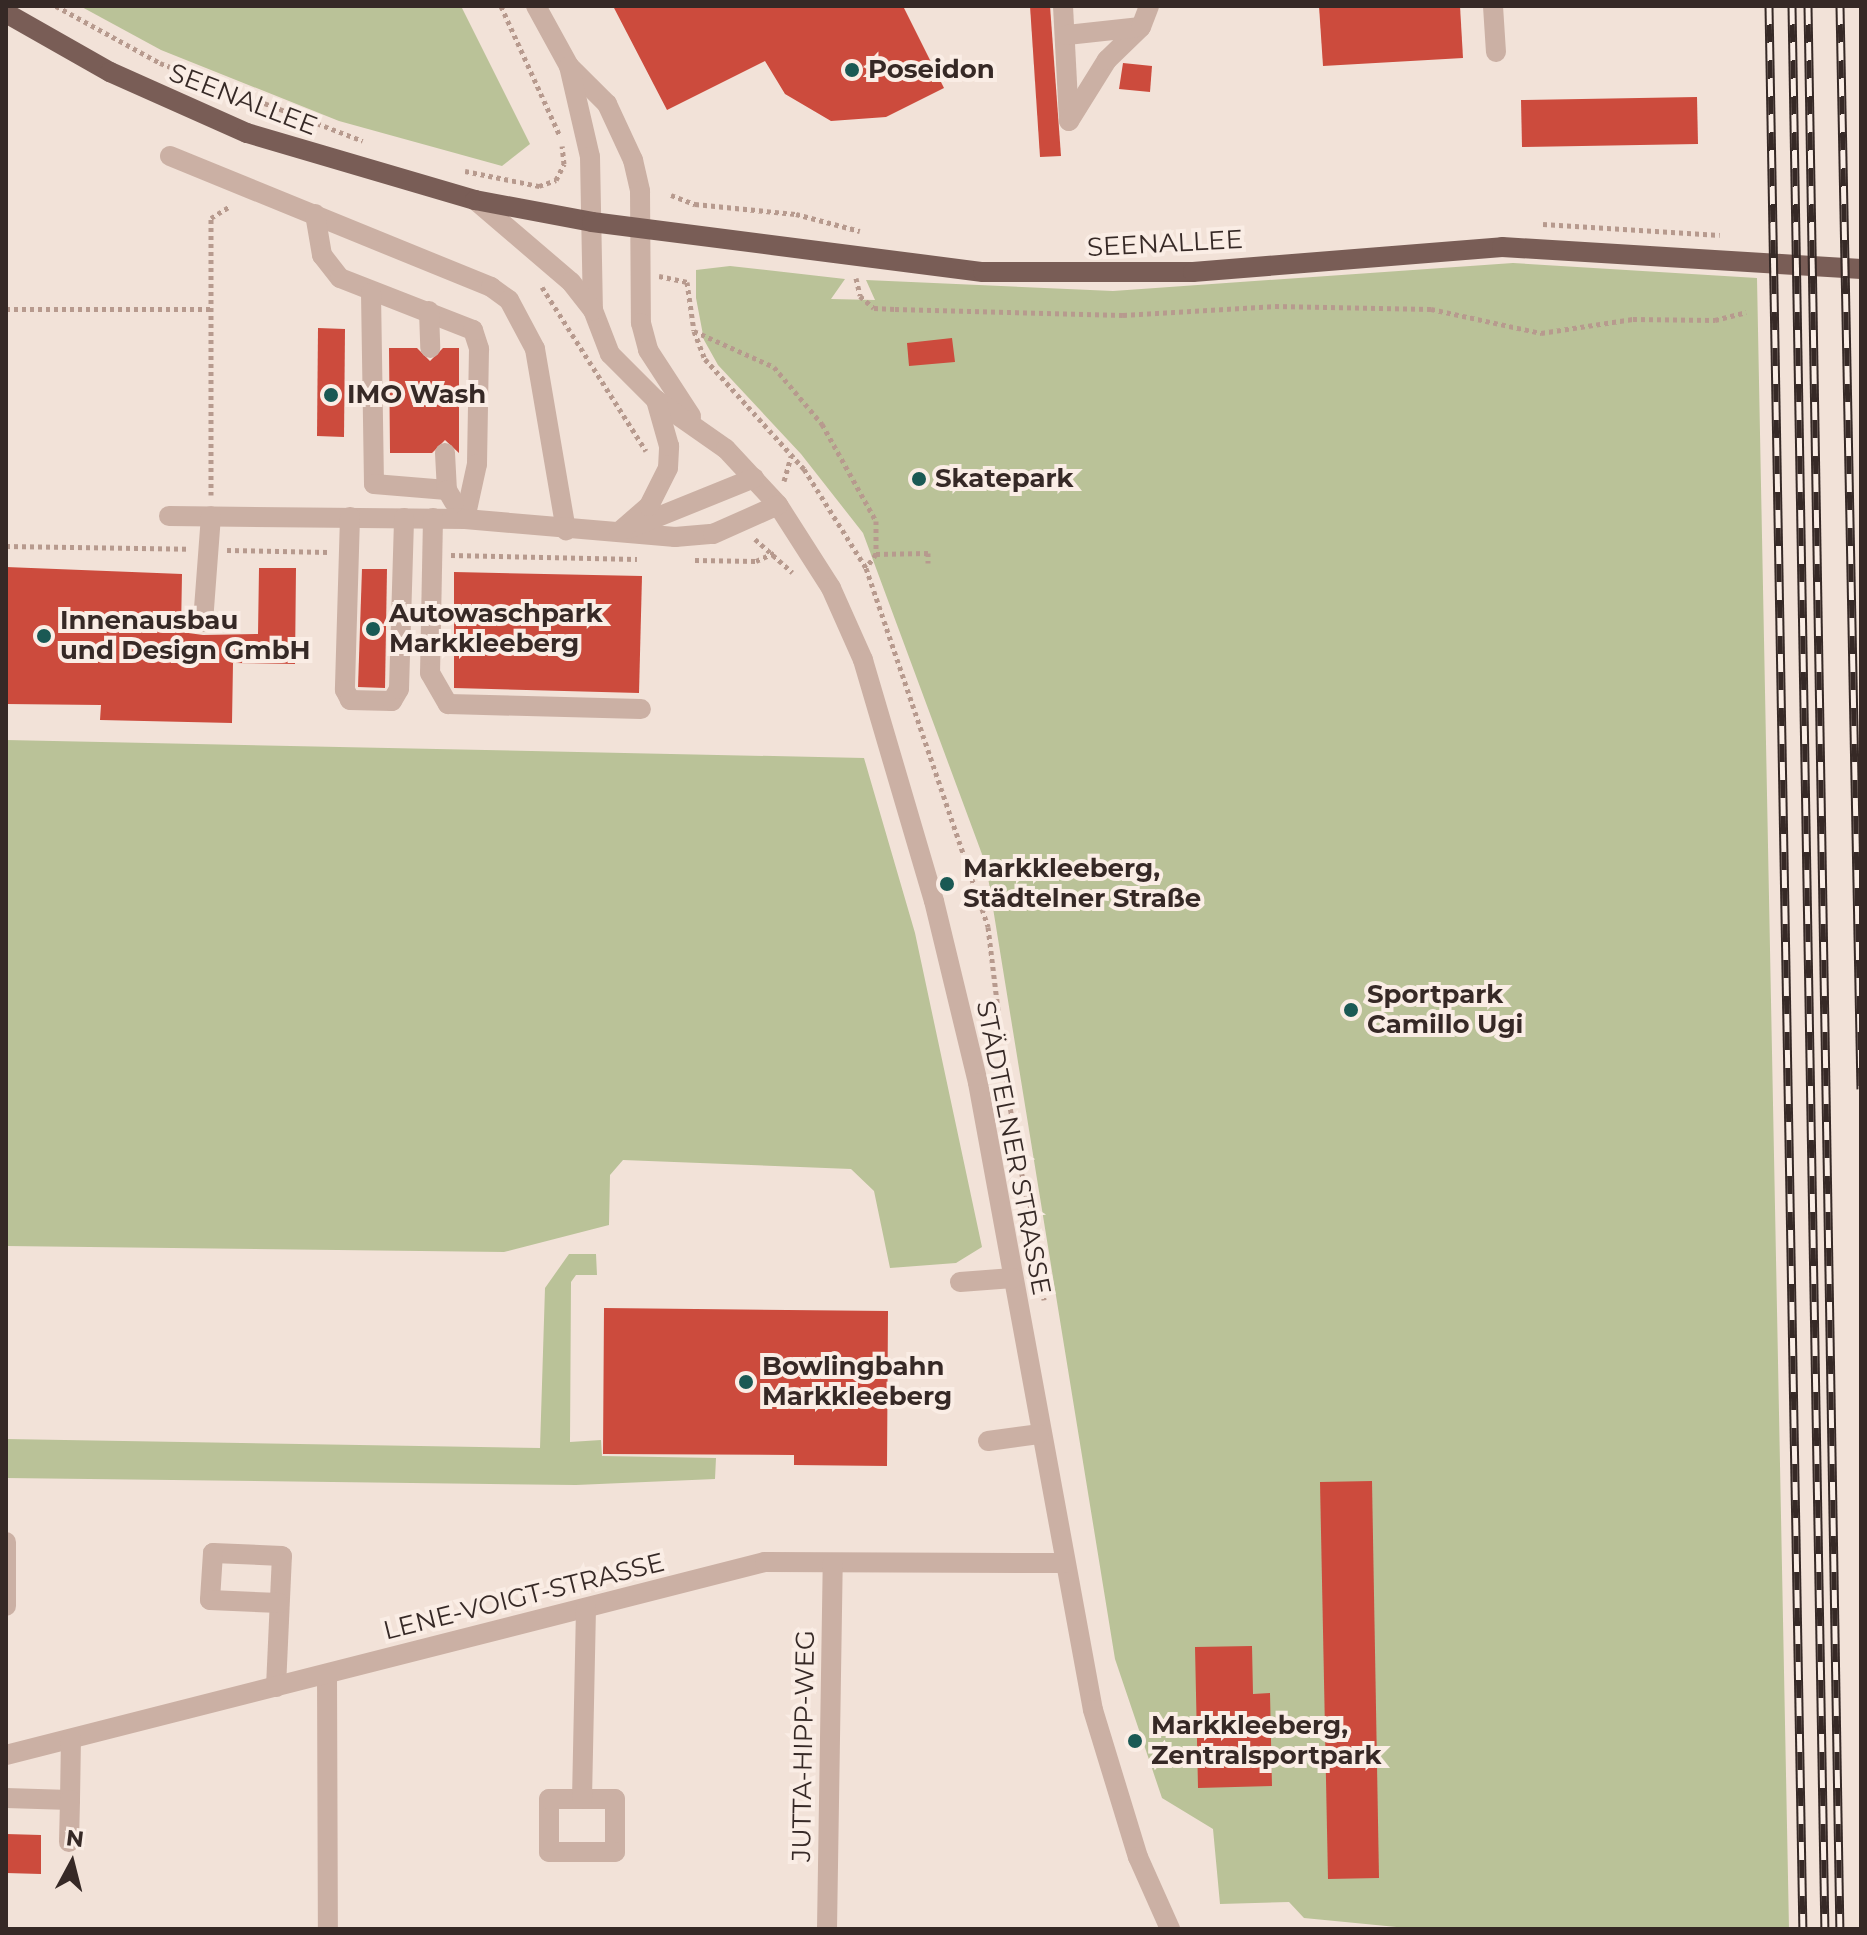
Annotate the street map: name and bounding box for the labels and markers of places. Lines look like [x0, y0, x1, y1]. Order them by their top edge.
place label: Poseidon [868, 54, 995, 86]
marker: Poseidon [843, 61, 861, 79]
place label: IMO Wash [347, 379, 486, 411]
marker: IMO Wash [322, 386, 340, 404]
place label: Skatepark [935, 463, 1074, 495]
marker: Skatepark [910, 470, 928, 488]
place label: Autowaschpark Markkleeberg [389, 598, 603, 660]
place label: Innenausbau und Design GmbH [60, 605, 311, 666]
marker: Autowaschpark Markkleeberg [364, 620, 382, 638]
marker: Innenausbau und Design GmbH [35, 627, 53, 645]
place label: Markkleeberg, Städtelner Straße [963, 853, 1201, 914]
marker: Markkleeberg, Städtelner Straße [938, 875, 956, 893]
place label: Sportpark Camillo Ugi [1367, 979, 1523, 1040]
marker: Sportpark Camillo Ugi [1342, 1001, 1360, 1019]
place label: Bowlingbahn Markkleeberg [762, 1351, 952, 1412]
marker: Bowlingbahn Markkleeberg [737, 1373, 755, 1391]
place label: Markkleeberg, Zentralsportpark [1151, 1710, 1382, 1772]
marker: Markkleeberg, Zentralsportpark [1126, 1732, 1144, 1750]

